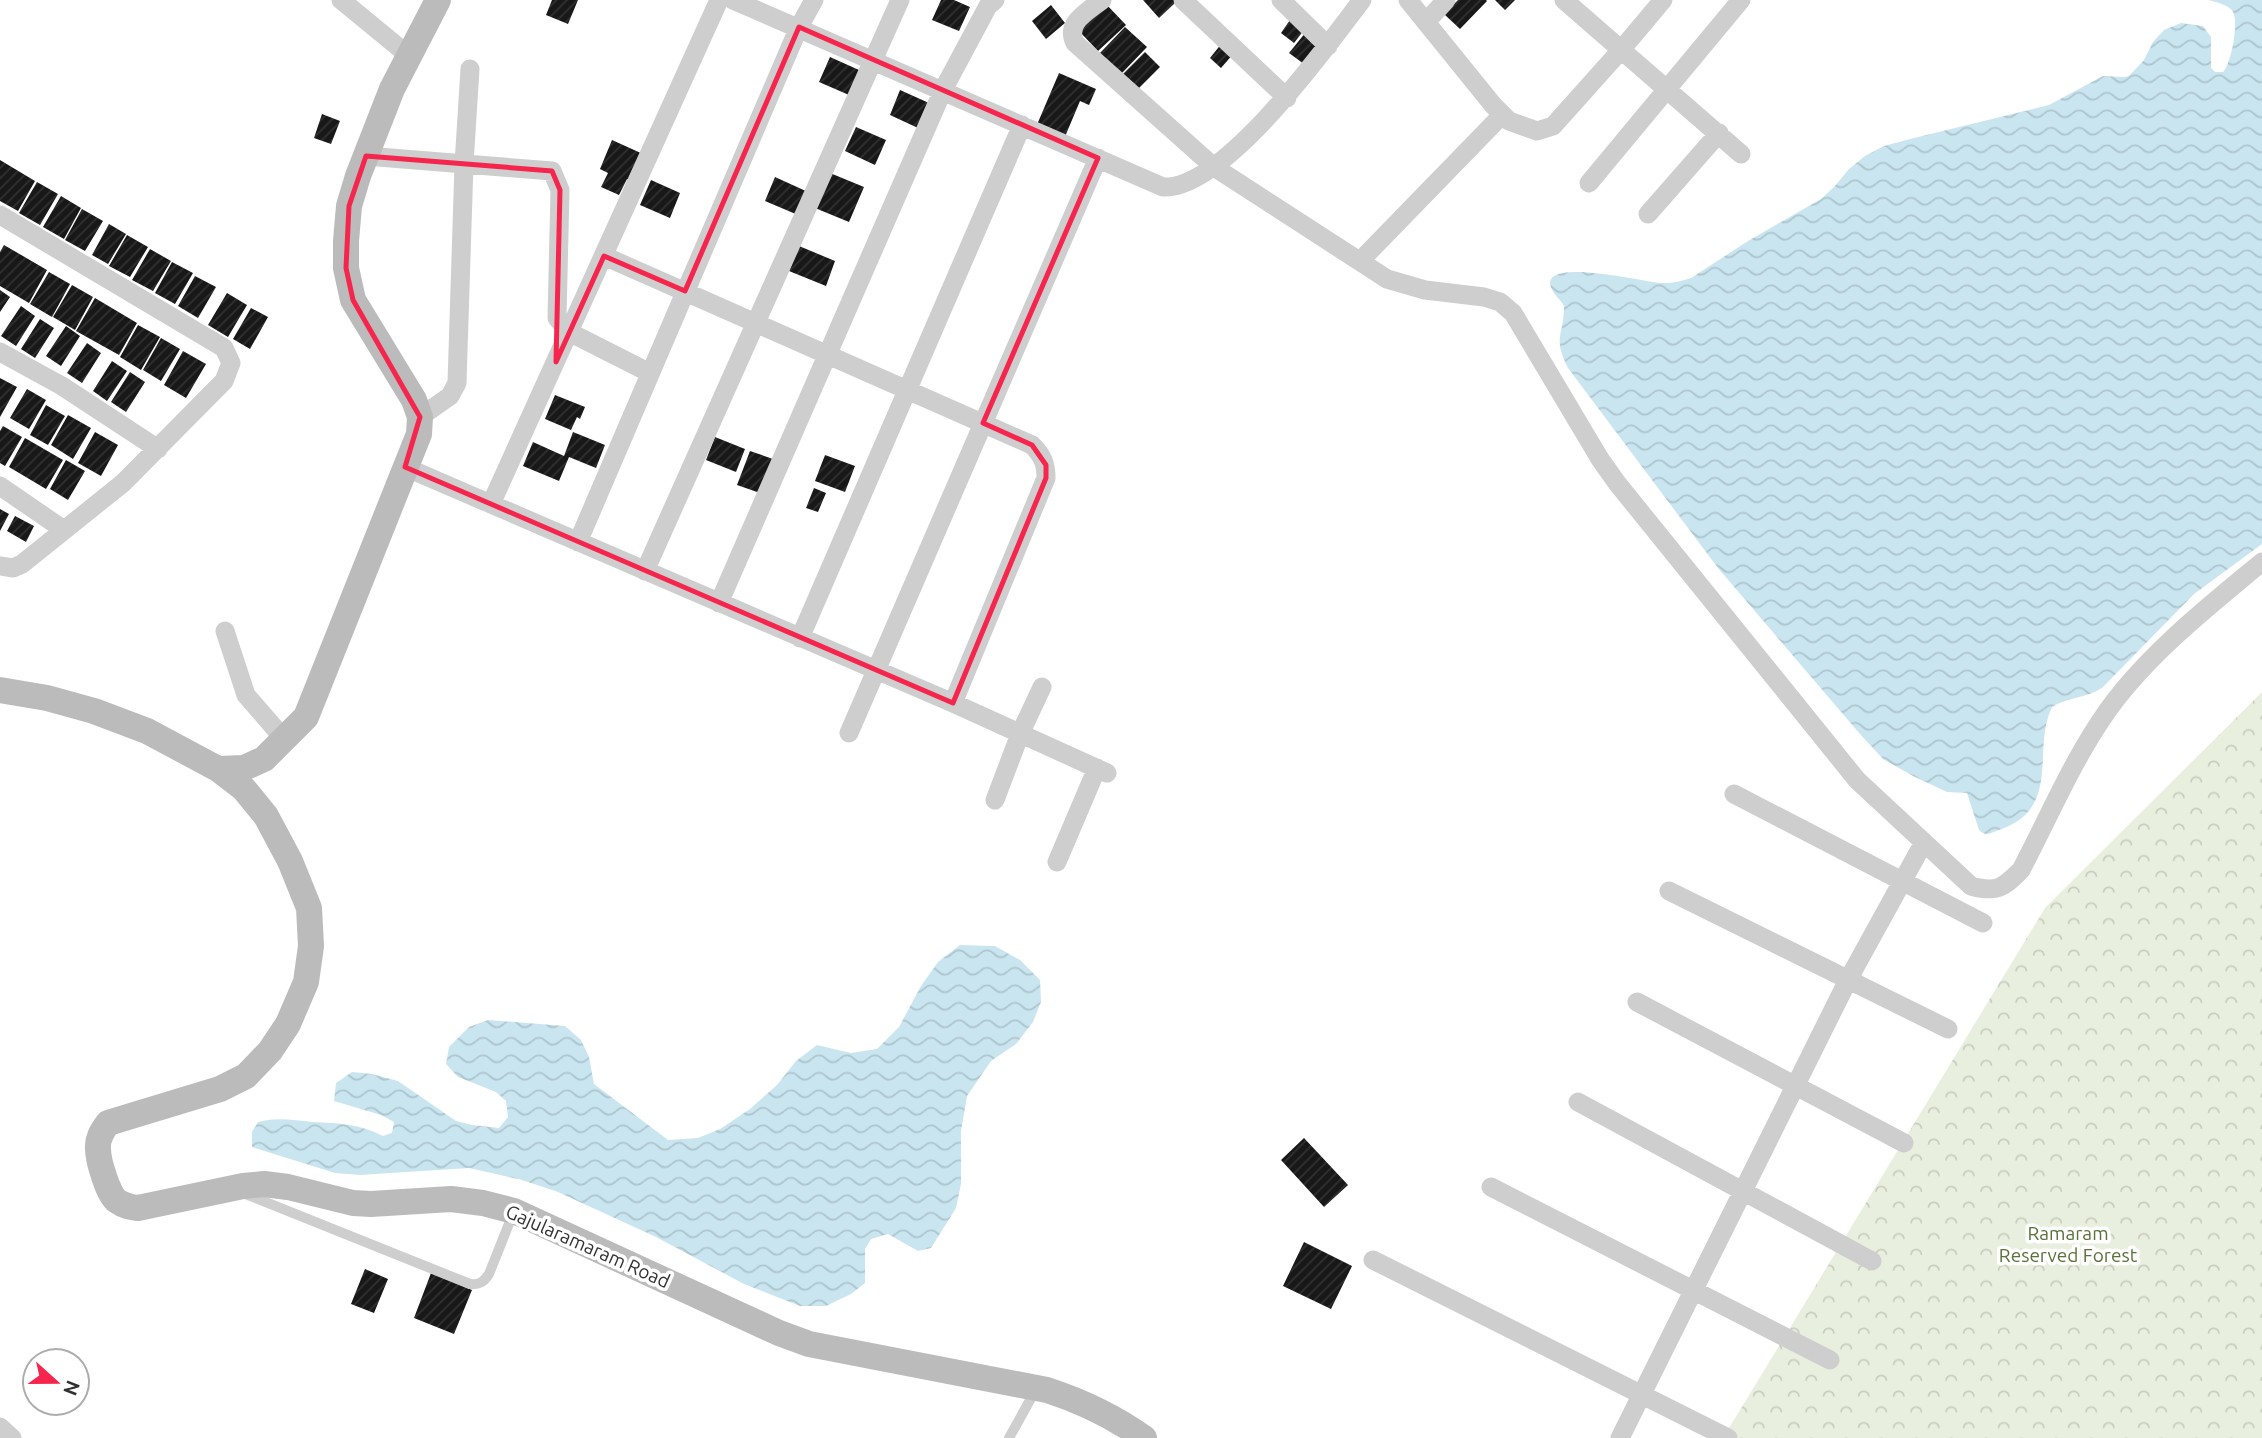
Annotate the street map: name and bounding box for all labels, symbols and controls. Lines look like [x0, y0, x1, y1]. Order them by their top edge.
street label: Gajularamaram Road [503, 1200, 673, 1292]
park label: Ramaram Reserved Forest [1999, 1222, 2138, 1266]
north arrow [21, 1347, 91, 1417]
text: N [59, 1378, 85, 1399]

